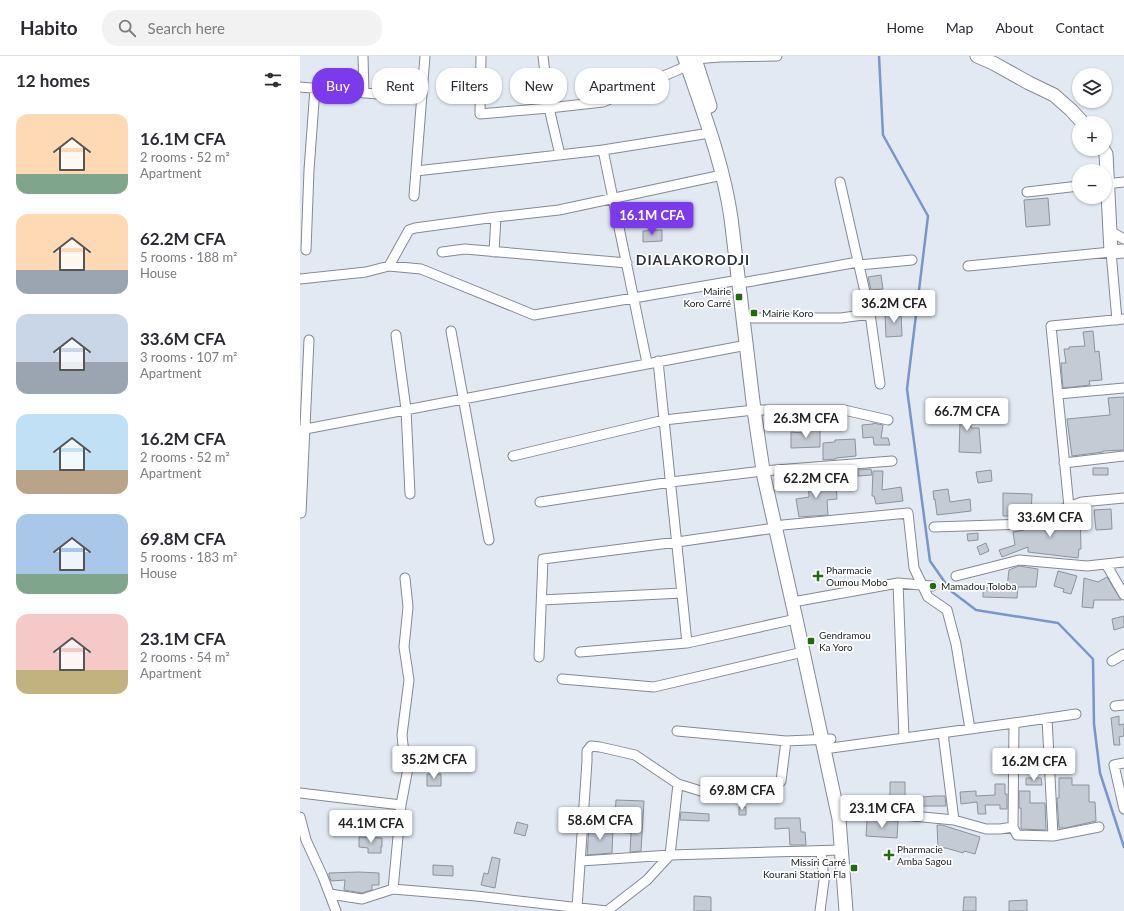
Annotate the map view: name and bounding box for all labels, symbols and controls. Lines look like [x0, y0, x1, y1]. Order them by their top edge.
search box [102, 10, 382, 46]
text: Habito [20, 16, 78, 39]
icon: search [116, 17, 138, 39]
text: Search here [148, 19, 225, 37]
text: Home [886, 19, 924, 36]
text: Map [946, 19, 973, 36]
text: About [995, 19, 1033, 36]
text: Contact [1055, 19, 1104, 36]
chip: Buy [312, 68, 364, 104]
chip: Rent [372, 68, 428, 104]
chip: Filters [436, 68, 502, 104]
chip: New [510, 68, 567, 104]
chip: Apartment [575, 68, 669, 104]
map controls [1072, 68, 1112, 204]
button: layers [1072, 68, 1112, 108]
icon: filters [262, 69, 284, 91]
text: 12 homes [16, 70, 90, 91]
button: + [1072, 116, 1112, 156]
text: 16.1M CFA [140, 128, 225, 149]
icon: home [48, 130, 96, 178]
text: 2 rooms · 52 m² [140, 149, 230, 165]
button: − [1072, 164, 1112, 204]
text: Apartment [140, 165, 201, 181]
pin: 16.1M CFA [606, 202, 698, 236]
text: 16.1M CFA [619, 207, 685, 223]
text: 62.2M CFA [140, 228, 225, 249]
icon: home [48, 230, 96, 278]
text: 5 rooms · 188 m² [140, 249, 237, 265]
district label: DIALAKORODJI [636, 251, 750, 268]
text: House [140, 265, 177, 281]
place label: Mairie Koro Carré [683, 285, 731, 309]
pin: 36.2M CFA [848, 290, 940, 324]
marker: Mairie Koro Carré [734, 292, 744, 302]
text: 36.2M CFA [861, 295, 927, 311]
place label: Mairie Koro [762, 307, 814, 319]
marker: Mairie Koro [749, 308, 759, 318]
text: 33.6M CFA [140, 328, 225, 349]
icon: home [48, 330, 96, 378]
text: 3 rooms · 107 m² [140, 349, 237, 365]
text: Apartment [140, 365, 201, 381]
pin: 66.7M CFA [921, 398, 1013, 432]
text: 66.7M CFA [934, 403, 1000, 419]
pin: 26.3M CFA [760, 405, 852, 439]
text: 26.3M CFA [773, 410, 839, 426]
text: 16.2M CFA [140, 428, 225, 449]
icon: home [48, 430, 96, 478]
text: 2 rooms · 52 m² [140, 449, 230, 465]
text: Apartment [140, 465, 201, 481]
pin: 62.2M CFA [770, 465, 862, 499]
text: 62.2M CFA [783, 470, 849, 486]
pin: 33.6M CFA [1004, 504, 1096, 538]
text: 33.6M CFA [1017, 509, 1083, 525]
text: 69.8M CFA [140, 528, 225, 549]
icon: home [48, 530, 96, 578]
text: 5 rooms · 183 m² [140, 549, 237, 565]
place label: Pharmacie Oumou Mobo [826, 564, 888, 588]
text: House [140, 565, 177, 581]
marker: Pharmacie Oumou Mobo [813, 571, 823, 581]
place label: Mamadou Toloba [941, 580, 1016, 592]
marker: Mamadou Toloba [928, 581, 938, 591]
text: 23.1M CFA [140, 628, 225, 649]
place label: Gendramou Ka Yoro [819, 629, 871, 653]
icon: home [48, 630, 96, 678]
marker: Gendramou Ka Yoro [806, 636, 816, 646]
text: 2 rooms · 54 m² [140, 649, 230, 665]
text: Apartment [140, 665, 201, 681]
pin: 35.2M CFA [388, 746, 480, 780]
pin: 16.2M CFA [988, 748, 1080, 782]
text: 35.2M CFA [401, 751, 467, 767]
text: 16.2M CFA [1001, 753, 1067, 769]
pin: 69.8M CFA [696, 777, 788, 811]
text: 69.8M CFA [709, 782, 775, 798]
pin: 23.1M CFA [836, 795, 928, 829]
text: 23.1M CFA [849, 800, 915, 816]
pin: 58.6M CFA [554, 807, 646, 841]
pin: 44.1M CFA [325, 810, 417, 844]
text: 58.6M CFA [567, 812, 633, 828]
text: 44.1M CFA [338, 815, 404, 831]
place label: Pharmacie Amba Sagou [897, 843, 952, 867]
marker: Pharmacie Amba Sagou [884, 850, 894, 860]
place label: Missiri Carré Kourani Station Fla [763, 856, 846, 880]
marker: Missiri Carré Kourani Station Fla [849, 863, 859, 873]

